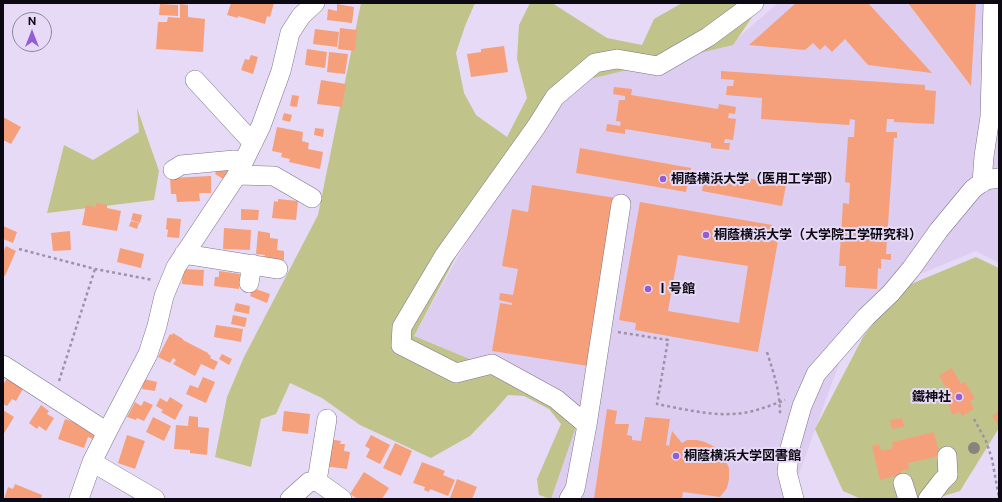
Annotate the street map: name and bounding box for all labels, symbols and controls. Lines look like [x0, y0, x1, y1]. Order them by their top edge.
north arrow [12, 12, 52, 52]
text: N [28, 15, 36, 27]
place label: 桐蔭横浜大学（医用工学部） [671, 171, 840, 187]
marker: 桐蔭横浜大学（医用工学部） [658, 174, 668, 184]
place label: 桐蔭横浜大学（大学院工学研究科） [714, 227, 922, 243]
marker: 桐蔭横浜大学（大学院工学研究科） [701, 230, 711, 240]
place label: Ⅰ号館 [656, 281, 695, 297]
marker: Ⅰ号館 [643, 284, 653, 294]
place label: 鐵神社 [912, 389, 951, 405]
marker: 鐵神社 [954, 392, 964, 402]
place label: 桐蔭横浜大学図書館 [684, 448, 801, 464]
marker: 桐蔭横浜大学図書館 [671, 451, 681, 461]

